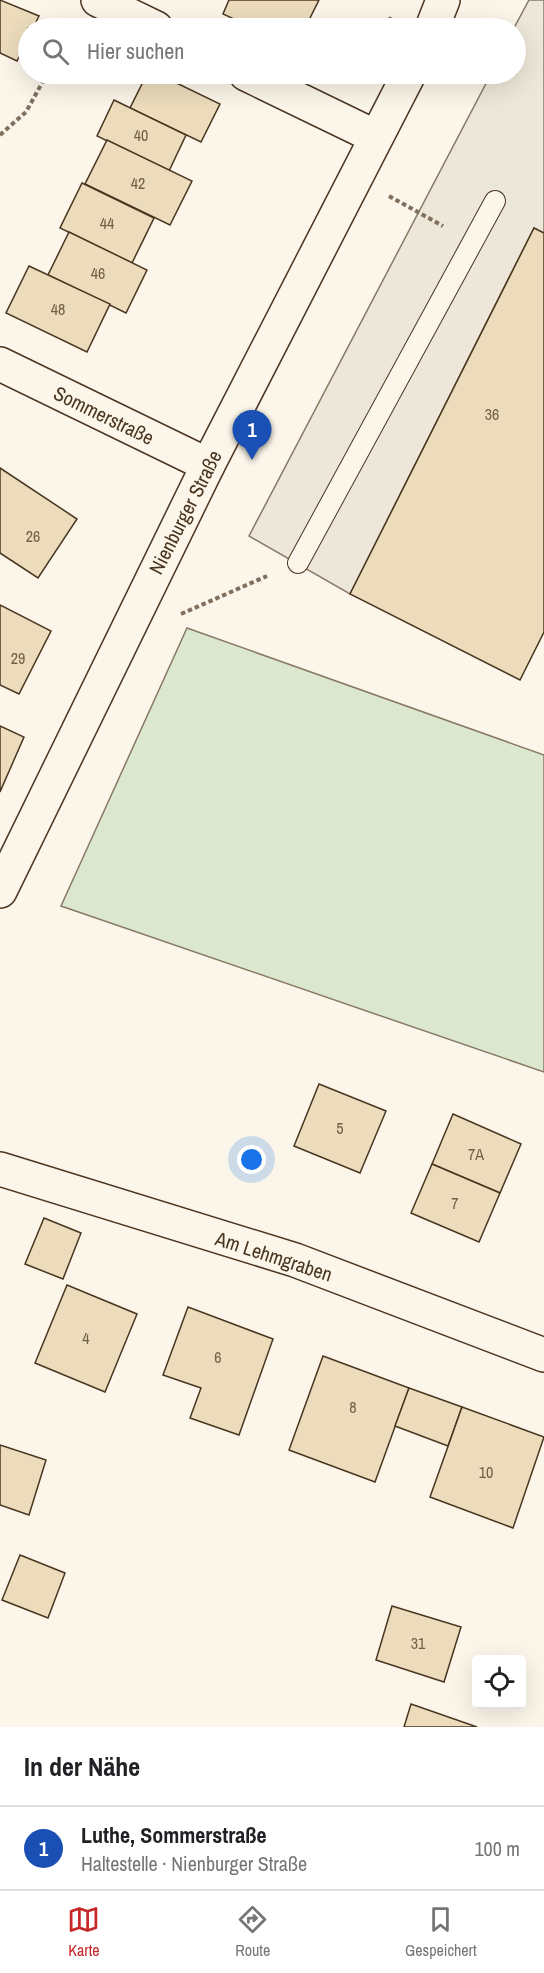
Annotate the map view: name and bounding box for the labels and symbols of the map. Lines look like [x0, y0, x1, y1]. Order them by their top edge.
house number: 40 [134, 124, 148, 146]
house number: 42 [131, 172, 145, 194]
house number: 44 [100, 212, 114, 234]
house number: 46 [91, 262, 105, 284]
house number: 48 [51, 298, 65, 320]
street label: Sommerstraße [49, 379, 159, 451]
house number: 36 [485, 403, 499, 425]
pin: 1 [232, 410, 272, 460]
street label: Nienburger Straße [142, 445, 228, 579]
house number: 26 [26, 525, 40, 547]
house number: 29 [11, 647, 25, 669]
house number: 5 [336, 1117, 344, 1139]
house number: 7A [468, 1143, 484, 1165]
your location [237, 1145, 266, 1174]
house number: 7 [451, 1192, 459, 1214]
street label: Am Lehmgraben [211, 1224, 336, 1288]
house number: 4 [82, 1327, 90, 1349]
house number: 6 [214, 1346, 222, 1368]
house number: 8 [349, 1396, 357, 1418]
house number: 10 [479, 1461, 493, 1483]
house number: 31 [411, 1632, 426, 1654]

